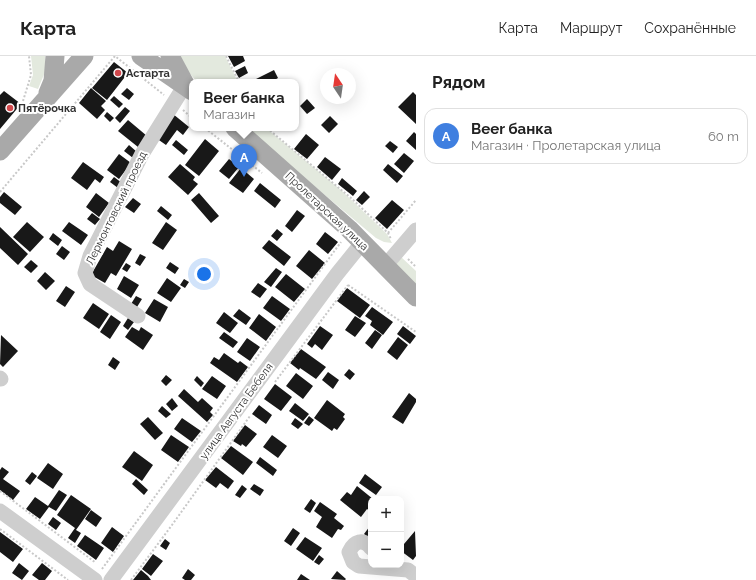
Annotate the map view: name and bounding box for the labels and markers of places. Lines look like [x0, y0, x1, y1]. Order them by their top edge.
place label: Астарта [126, 67, 170, 80]
marker: Астарта [113, 68, 123, 78]
place label: Пятёрочка [18, 102, 76, 115]
marker: Пятёрочка [5, 103, 15, 113]
pin: A [231, 144, 257, 177]

